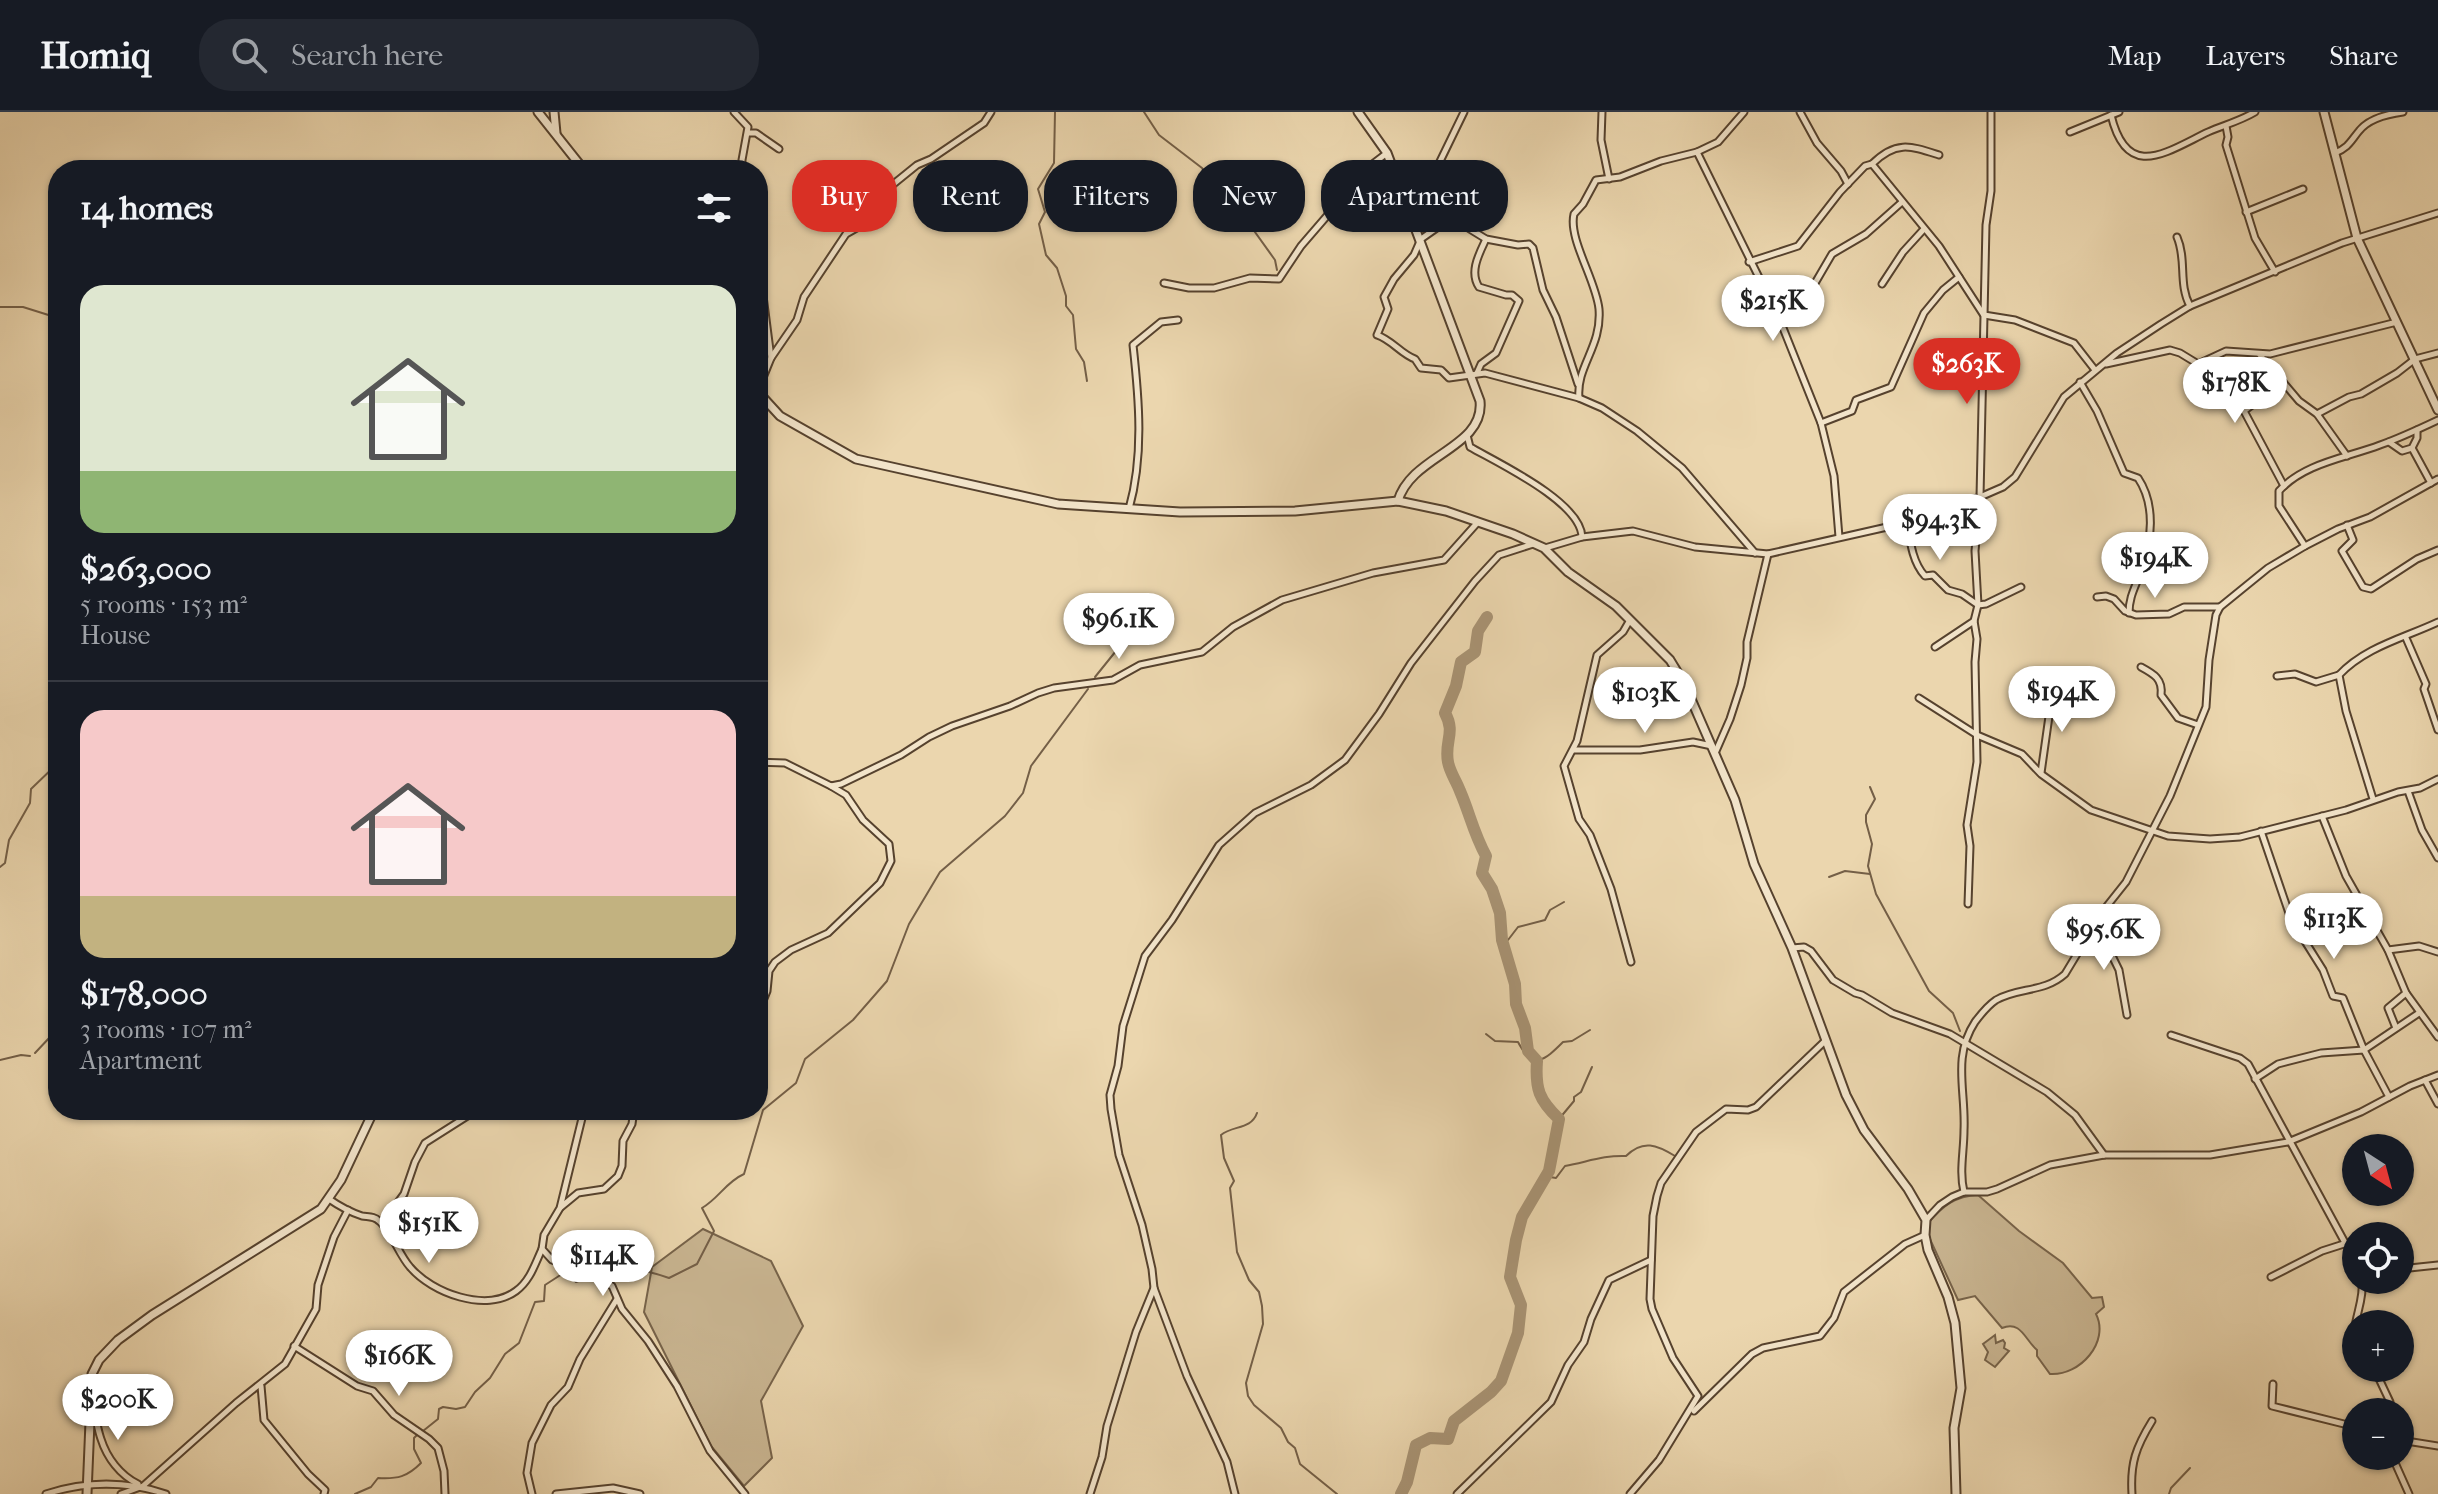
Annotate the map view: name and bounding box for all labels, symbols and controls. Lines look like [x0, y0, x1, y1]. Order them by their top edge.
search box [199, 19, 759, 91]
text: Homiq [40, 33, 151, 78]
icon: search [227, 33, 271, 77]
text: Search here [291, 38, 443, 73]
text: Map [2108, 39, 2161, 72]
text: Layers [2205, 39, 2285, 72]
text: Share [2329, 39, 2398, 72]
chip: Buy [792, 160, 897, 232]
chip: Rent [913, 160, 1028, 232]
chip: Filters [1044, 160, 1177, 232]
chip: New [1193, 160, 1305, 232]
chip: Apartment [1321, 160, 1508, 232]
icon: filters [692, 186, 736, 230]
text: 14 homes [80, 188, 213, 228]
pin: $215K [1717, 275, 1829, 343]
text: $215K [1740, 285, 1807, 316]
icon: home [336, 337, 480, 481]
pin: $263K [1911, 338, 2023, 406]
text: $263K [1931, 348, 2003, 379]
pin: $178K [2179, 357, 2291, 425]
text: $178K [2201, 367, 2269, 398]
pin: $94.3K [1875, 494, 2005, 562]
text: $94.3K [1901, 504, 1979, 535]
pin: $194K [2099, 532, 2211, 600]
text: $194K [2119, 542, 2191, 573]
text: $263,000 [80, 549, 212, 589]
text: 5 rooms · 153 m² [80, 589, 247, 620]
pin: $96.1K [1054, 593, 1184, 661]
text: $96.1K [1081, 603, 1157, 634]
text: House [80, 620, 150, 651]
pin: $194K [2006, 666, 2118, 734]
pin: $103K [1589, 667, 1701, 735]
text: $194K [2026, 676, 2098, 707]
text: $103K [1611, 677, 1679, 708]
icon: home [336, 762, 480, 906]
pin: $113K [2278, 893, 2390, 961]
text: $113K [2303, 903, 2365, 934]
pin: $95.6K [2039, 904, 2169, 972]
text: $95.6K [2065, 914, 2143, 945]
text: $178,000 [80, 974, 208, 1014]
text: 3 rooms · 107 m² [80, 1014, 252, 1045]
text: Apartment [80, 1045, 202, 1076]
north arrow [2342, 1134, 2414, 1206]
map controls [2342, 1134, 2414, 1470]
pin: $151K [373, 1197, 485, 1265]
text: $151K [398, 1207, 460, 1238]
button: locate [2342, 1222, 2414, 1294]
pin: $114K [547, 1230, 659, 1298]
text: $114K [569, 1240, 637, 1271]
button: + [2342, 1310, 2414, 1382]
pin: $166K [343, 1330, 455, 1398]
text: $166K [364, 1340, 434, 1371]
pin: $200K [62, 1374, 174, 1442]
text: $200K [80, 1384, 156, 1415]
button: − [2342, 1398, 2414, 1470]

